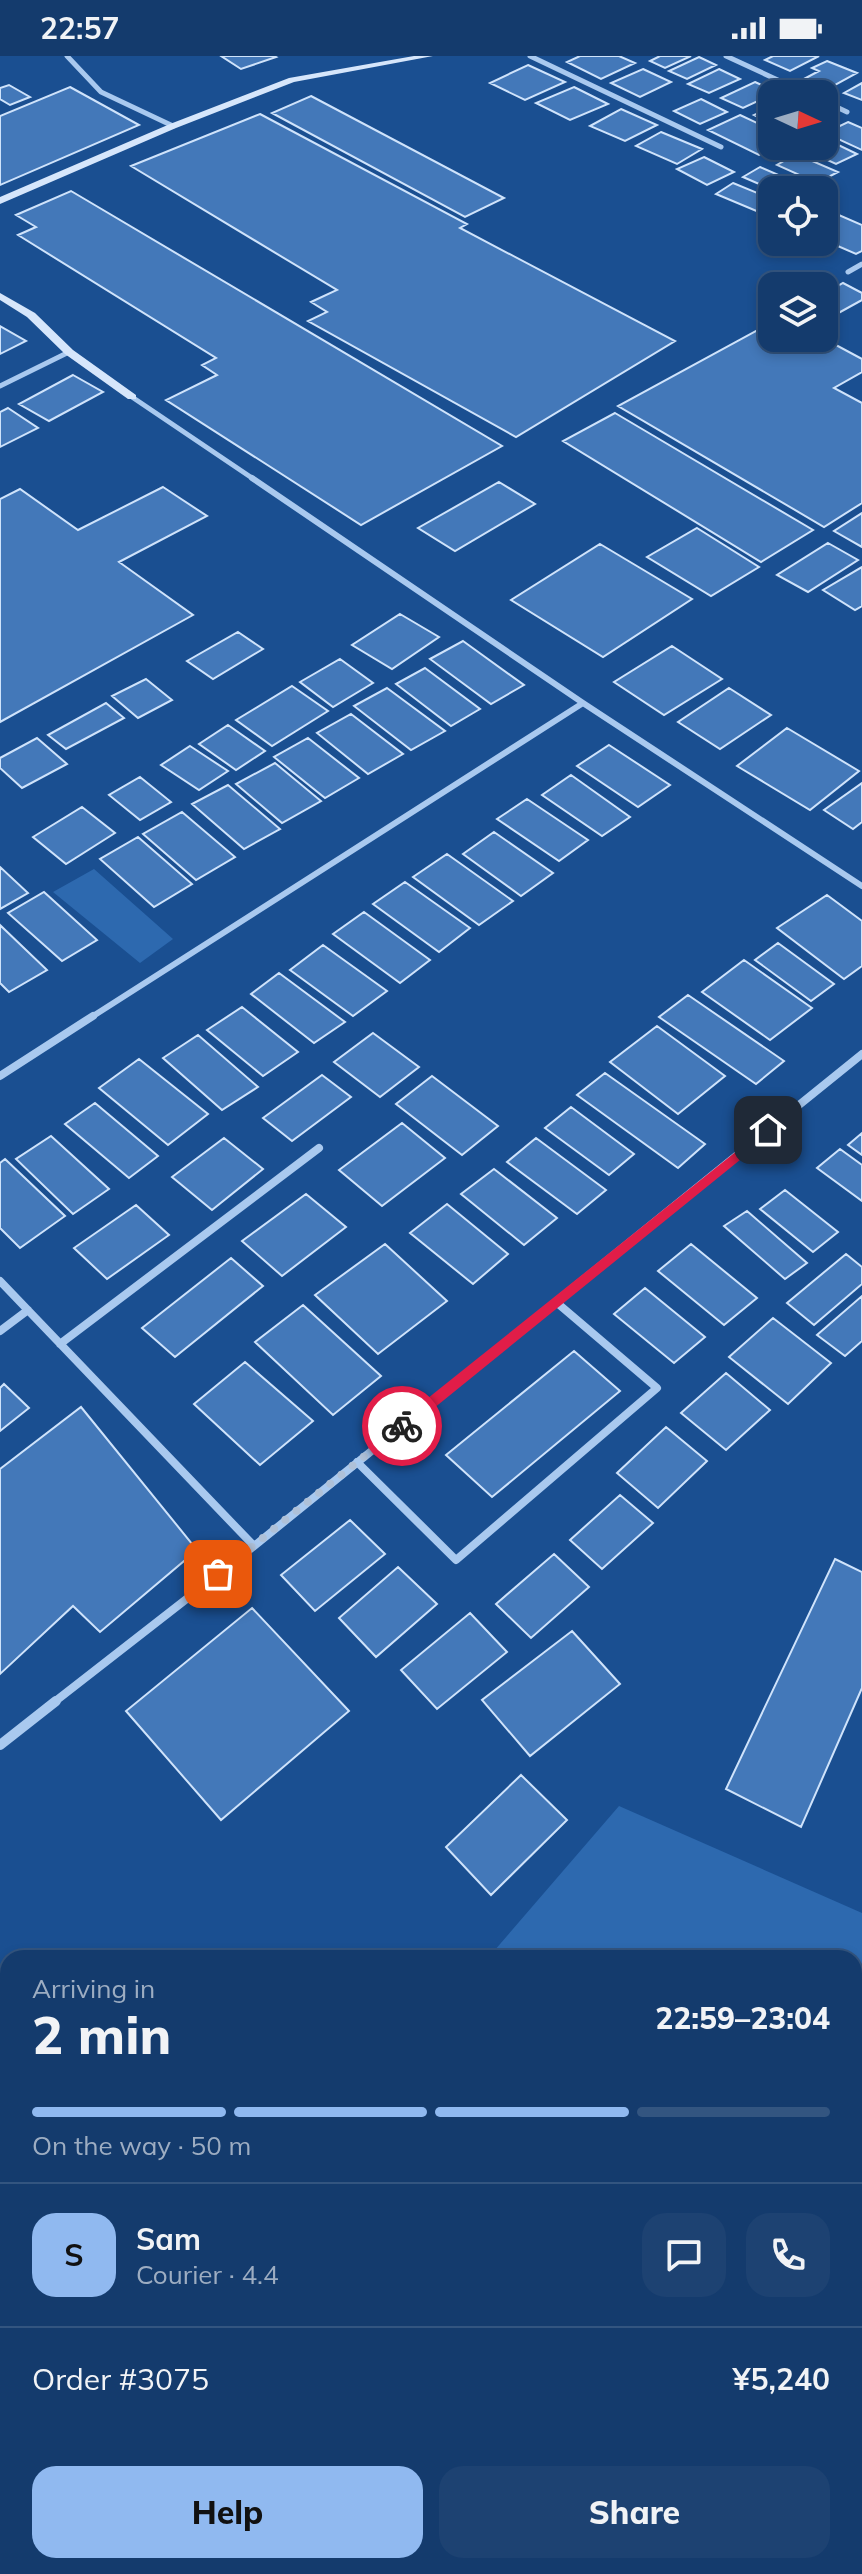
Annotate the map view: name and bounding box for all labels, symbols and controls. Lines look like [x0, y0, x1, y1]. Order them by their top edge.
text: 22:57 [40, 9, 119, 47]
north arrow [758, 80, 838, 160]
map controls [758, 80, 838, 352]
button: locate [758, 176, 838, 256]
button: layers [758, 272, 838, 352]
pin [734, 1096, 802, 1164]
icon: home [746, 1108, 790, 1152]
courier [362, 1386, 442, 1466]
icon: bike [380, 1404, 424, 1448]
pin [184, 1540, 252, 1608]
icon: bag [196, 1552, 240, 1596]
text: Arriving in [32, 1972, 155, 2005]
text: 22:59–23:04 [655, 1999, 830, 2037]
text: 2 min [32, 2002, 171, 2067]
text: On the way · 50 m [32, 2129, 251, 2162]
button: chat [642, 2213, 726, 2297]
button: phone [746, 2213, 830, 2297]
text: Sam [136, 2220, 201, 2258]
text: S [64, 2236, 84, 2274]
text: Courier · 4.4 [136, 2258, 279, 2291]
text: Order #3075 [32, 2360, 209, 2398]
text: ¥5,240 [733, 2360, 830, 2398]
button: Help [32, 2466, 423, 2558]
button: Share [439, 2466, 830, 2558]

